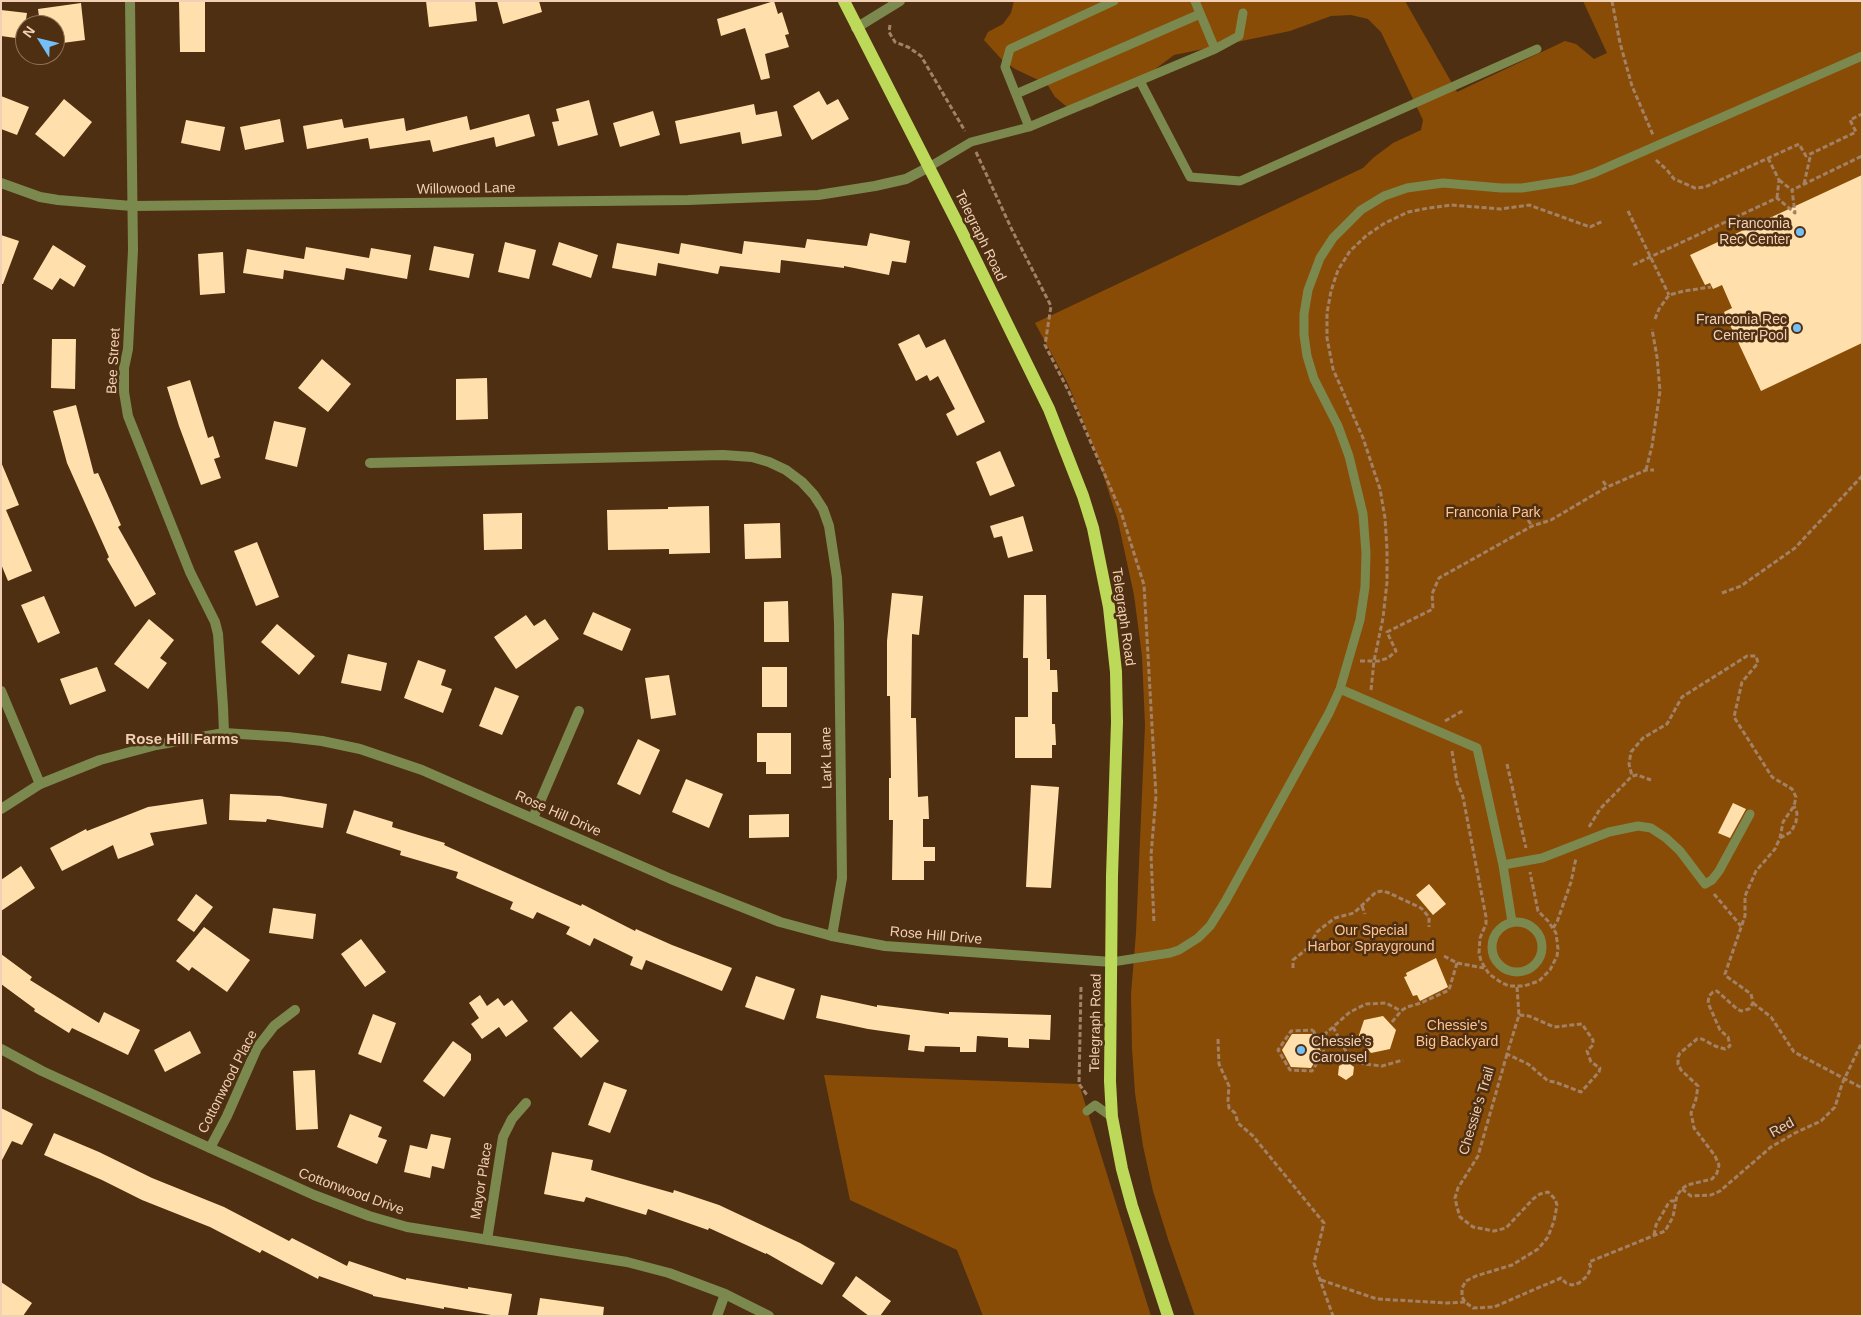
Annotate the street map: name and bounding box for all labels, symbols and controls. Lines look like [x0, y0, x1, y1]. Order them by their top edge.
north arrow [15, 15, 65, 65]
text: N [19, 23, 38, 41]
street label: Willowood Lane [416, 180, 516, 198]
street label: Telegraph Road [951, 188, 1009, 284]
place label: Franconia Rec Center [1719, 216, 1790, 248]
marker: Franconia Rec Center [1794, 226, 1806, 238]
place label: Franconia Rec Center Pool [1696, 312, 1787, 344]
marker: Franconia Rec Center Pool [1791, 322, 1803, 334]
street label: Bee Street [104, 328, 124, 394]
park label: Franconia Park [1446, 505, 1540, 521]
street label: Telegraph Road [1108, 567, 1138, 667]
street label: Lark Lane [818, 727, 836, 789]
district label: Rose Hill Farms [125, 731, 239, 749]
street label: Rose Hill Drive [512, 787, 604, 841]
park label: Our Special Harbor Sprayground [1308, 923, 1434, 956]
street label: Rose Hill Drive [889, 924, 983, 948]
street label: Telegraph Road [1087, 973, 1105, 1073]
park label: Chessie's Big Backyard [1416, 1018, 1498, 1050]
street label: Cottonwood Place [195, 1028, 261, 1136]
place label: Chessie’s Carousel [1311, 1034, 1371, 1066]
marker: Chessie’s Carousel [1295, 1044, 1307, 1056]
street label: Chessie’s Trail [1456, 1065, 1498, 1157]
street label: Red [1767, 1114, 1797, 1142]
street label: Mayor Place [468, 1141, 496, 1221]
street label: Cottonwood Drive [296, 1165, 406, 1219]

